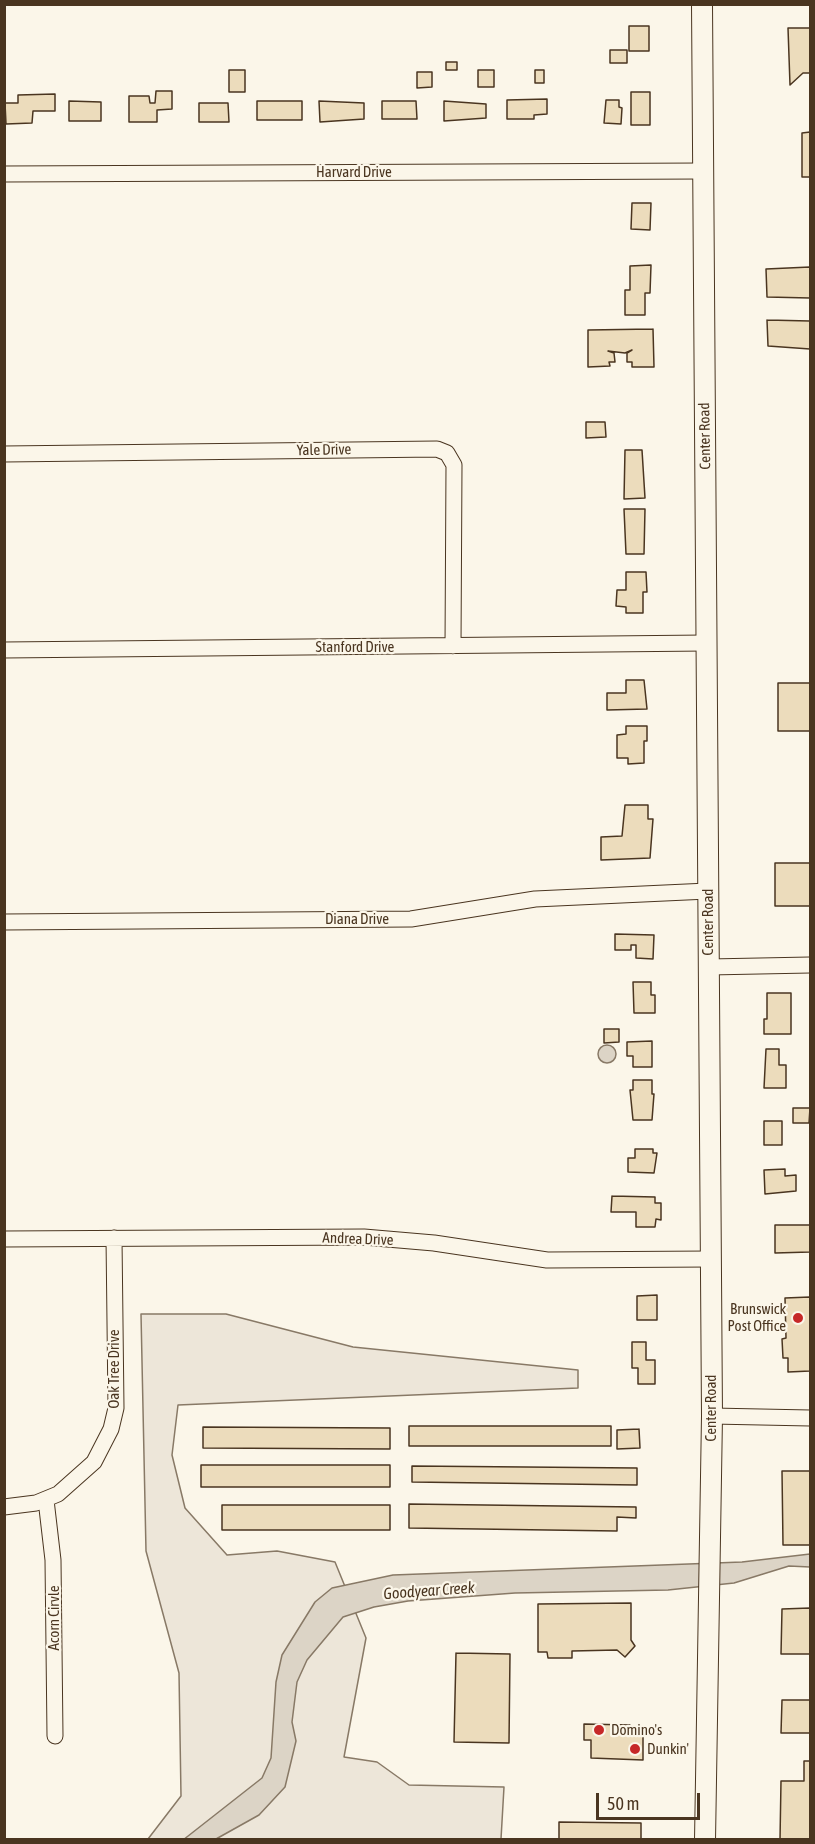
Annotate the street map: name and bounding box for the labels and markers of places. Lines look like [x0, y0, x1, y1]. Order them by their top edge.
place label: Brunswick Post Office [727, 1300, 786, 1335]
marker: Brunswick Post Office [791, 1311, 805, 1325]
place label: Domino's [611, 1721, 662, 1739]
marker: Domino's [592, 1723, 606, 1737]
place label: Dunkin' [647, 1740, 689, 1758]
marker: Dunkin' [628, 1742, 642, 1756]

